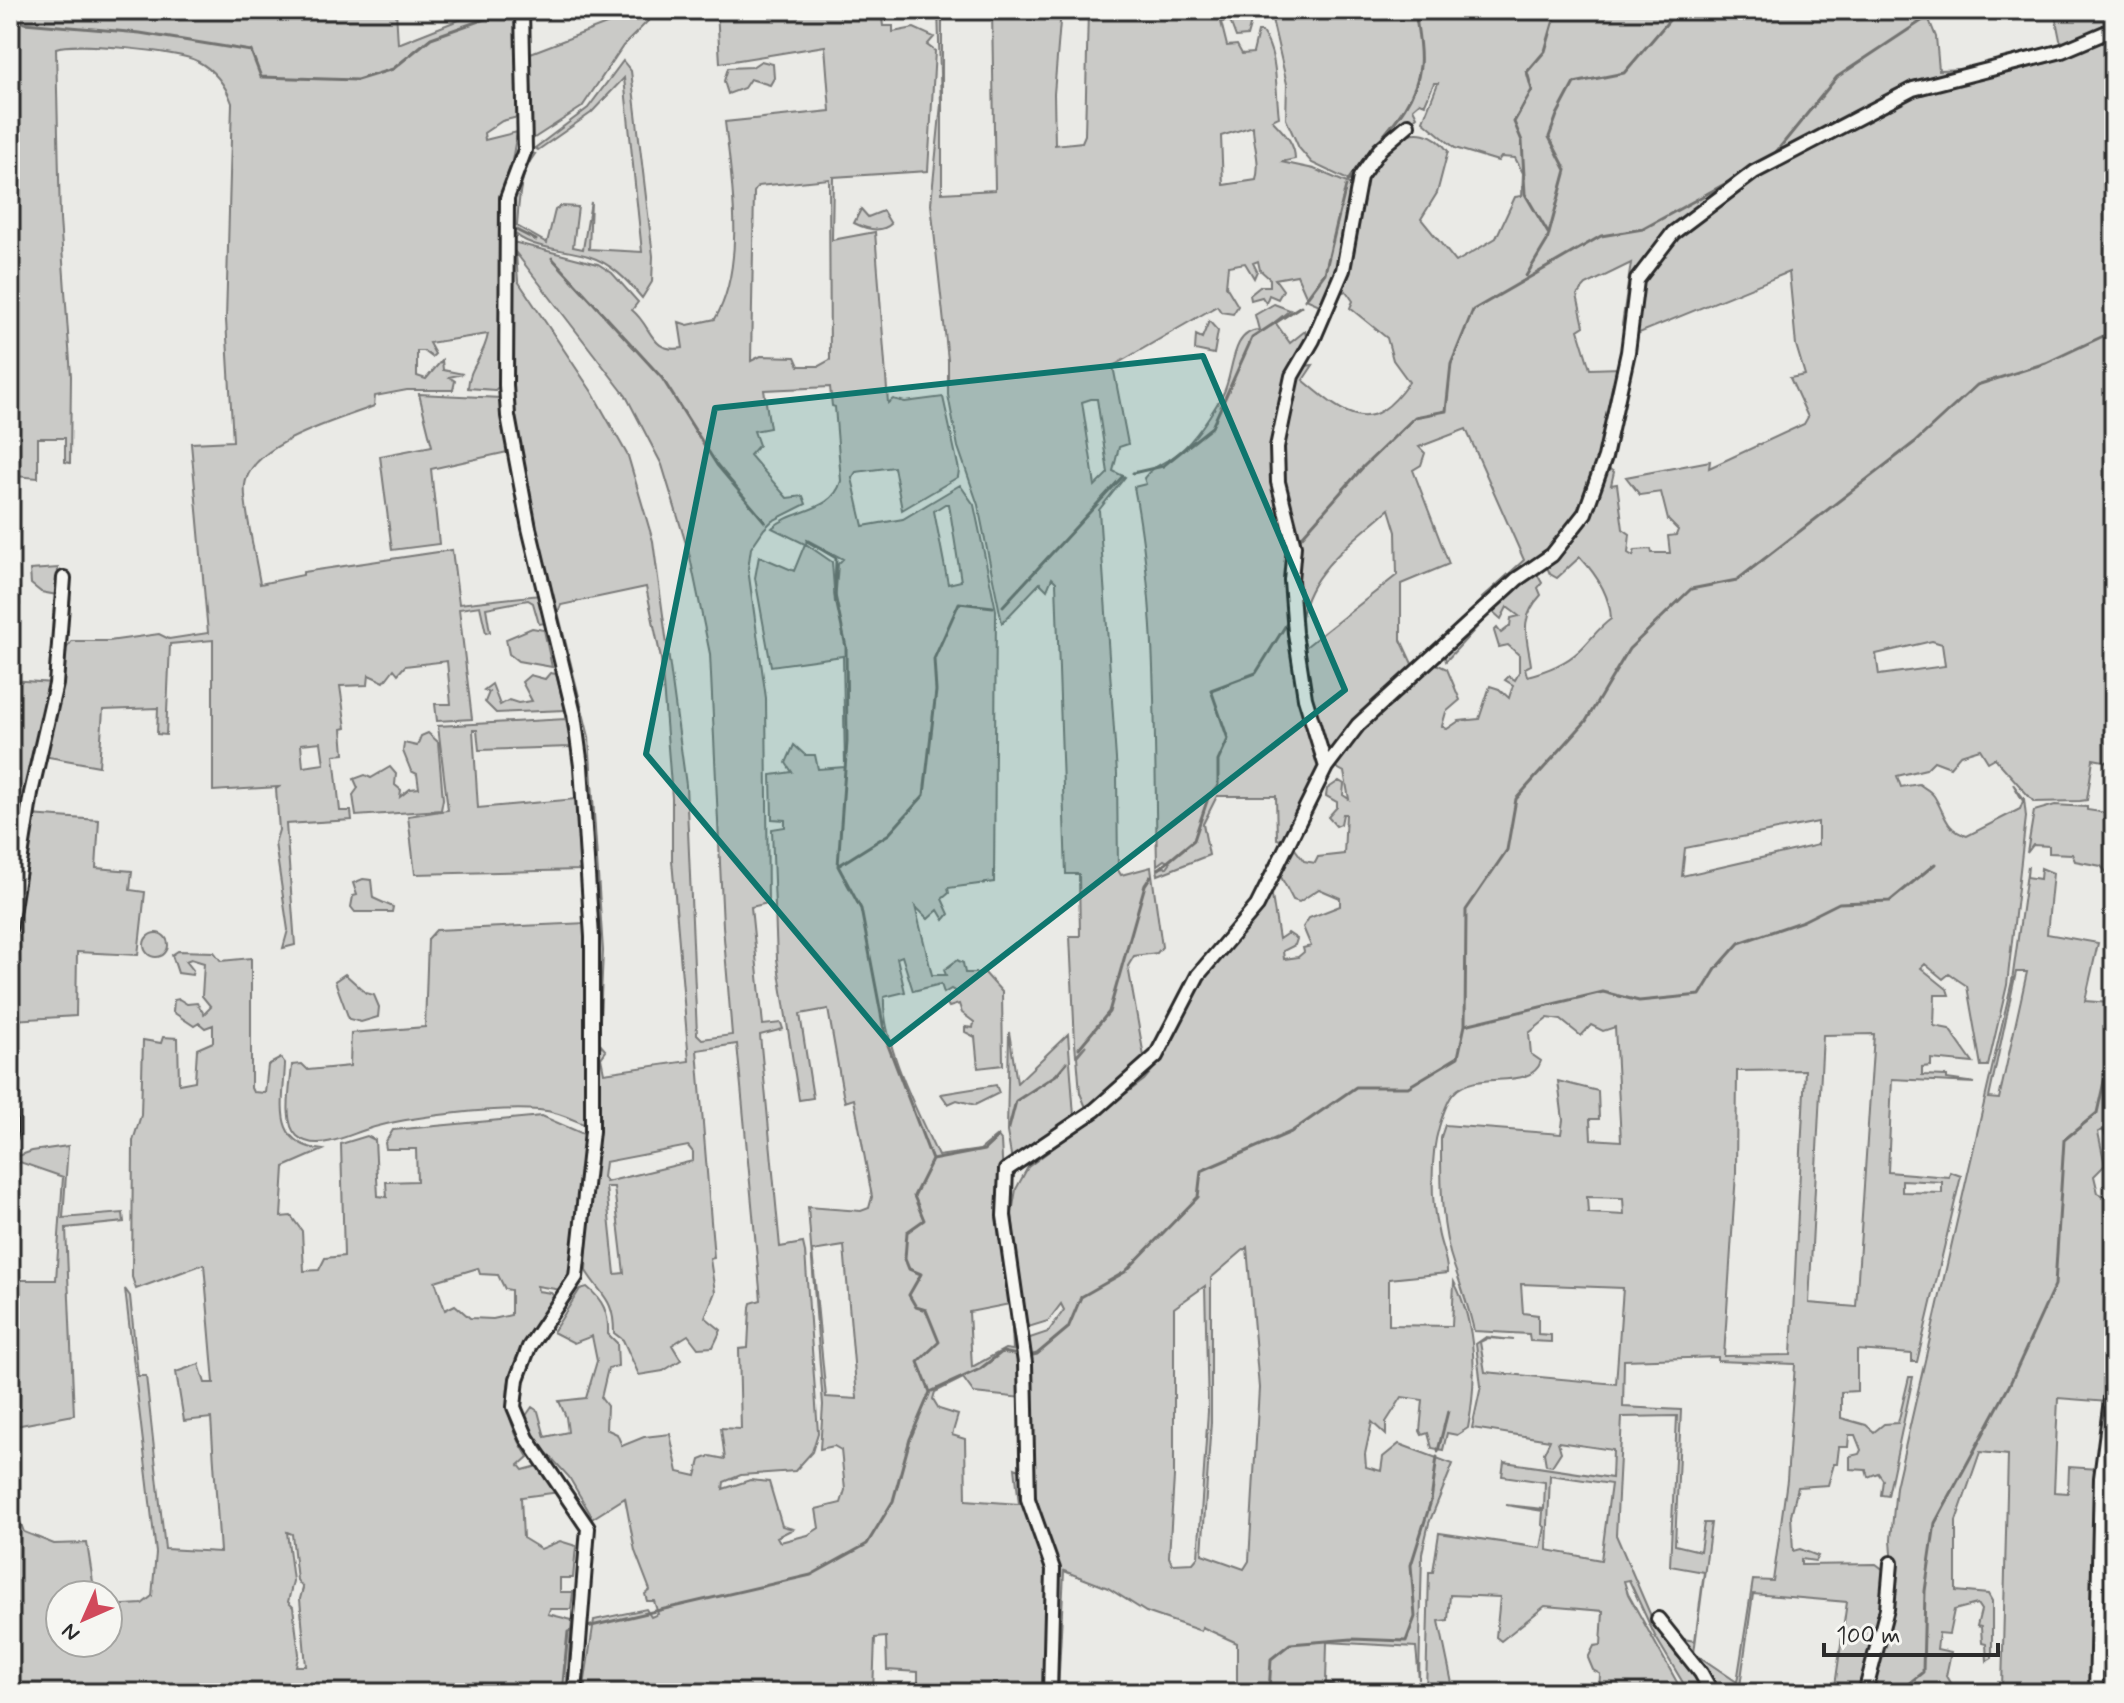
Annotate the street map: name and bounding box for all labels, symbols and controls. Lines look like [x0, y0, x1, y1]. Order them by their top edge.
north arrow [44, 1579, 124, 1659]
scale bar [1824, 1607, 1998, 1657]
text: N [56, 1617, 86, 1647]
text: 100 m [1836, 1621, 1900, 1652]

